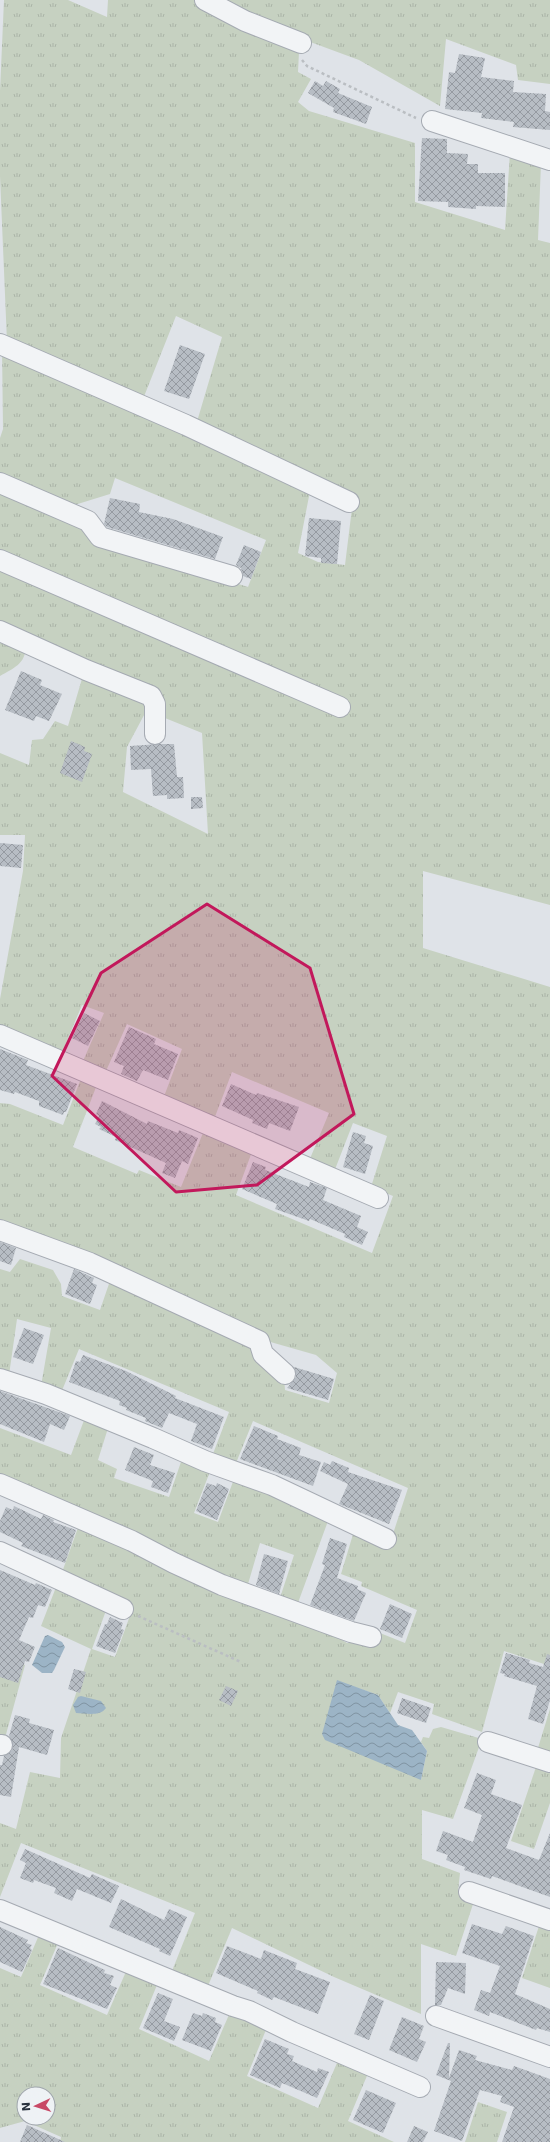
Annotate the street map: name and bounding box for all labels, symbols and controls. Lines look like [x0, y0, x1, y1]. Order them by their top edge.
north arrow [16, 2086, 56, 2126]
text: N [20, 2102, 33, 2112]

